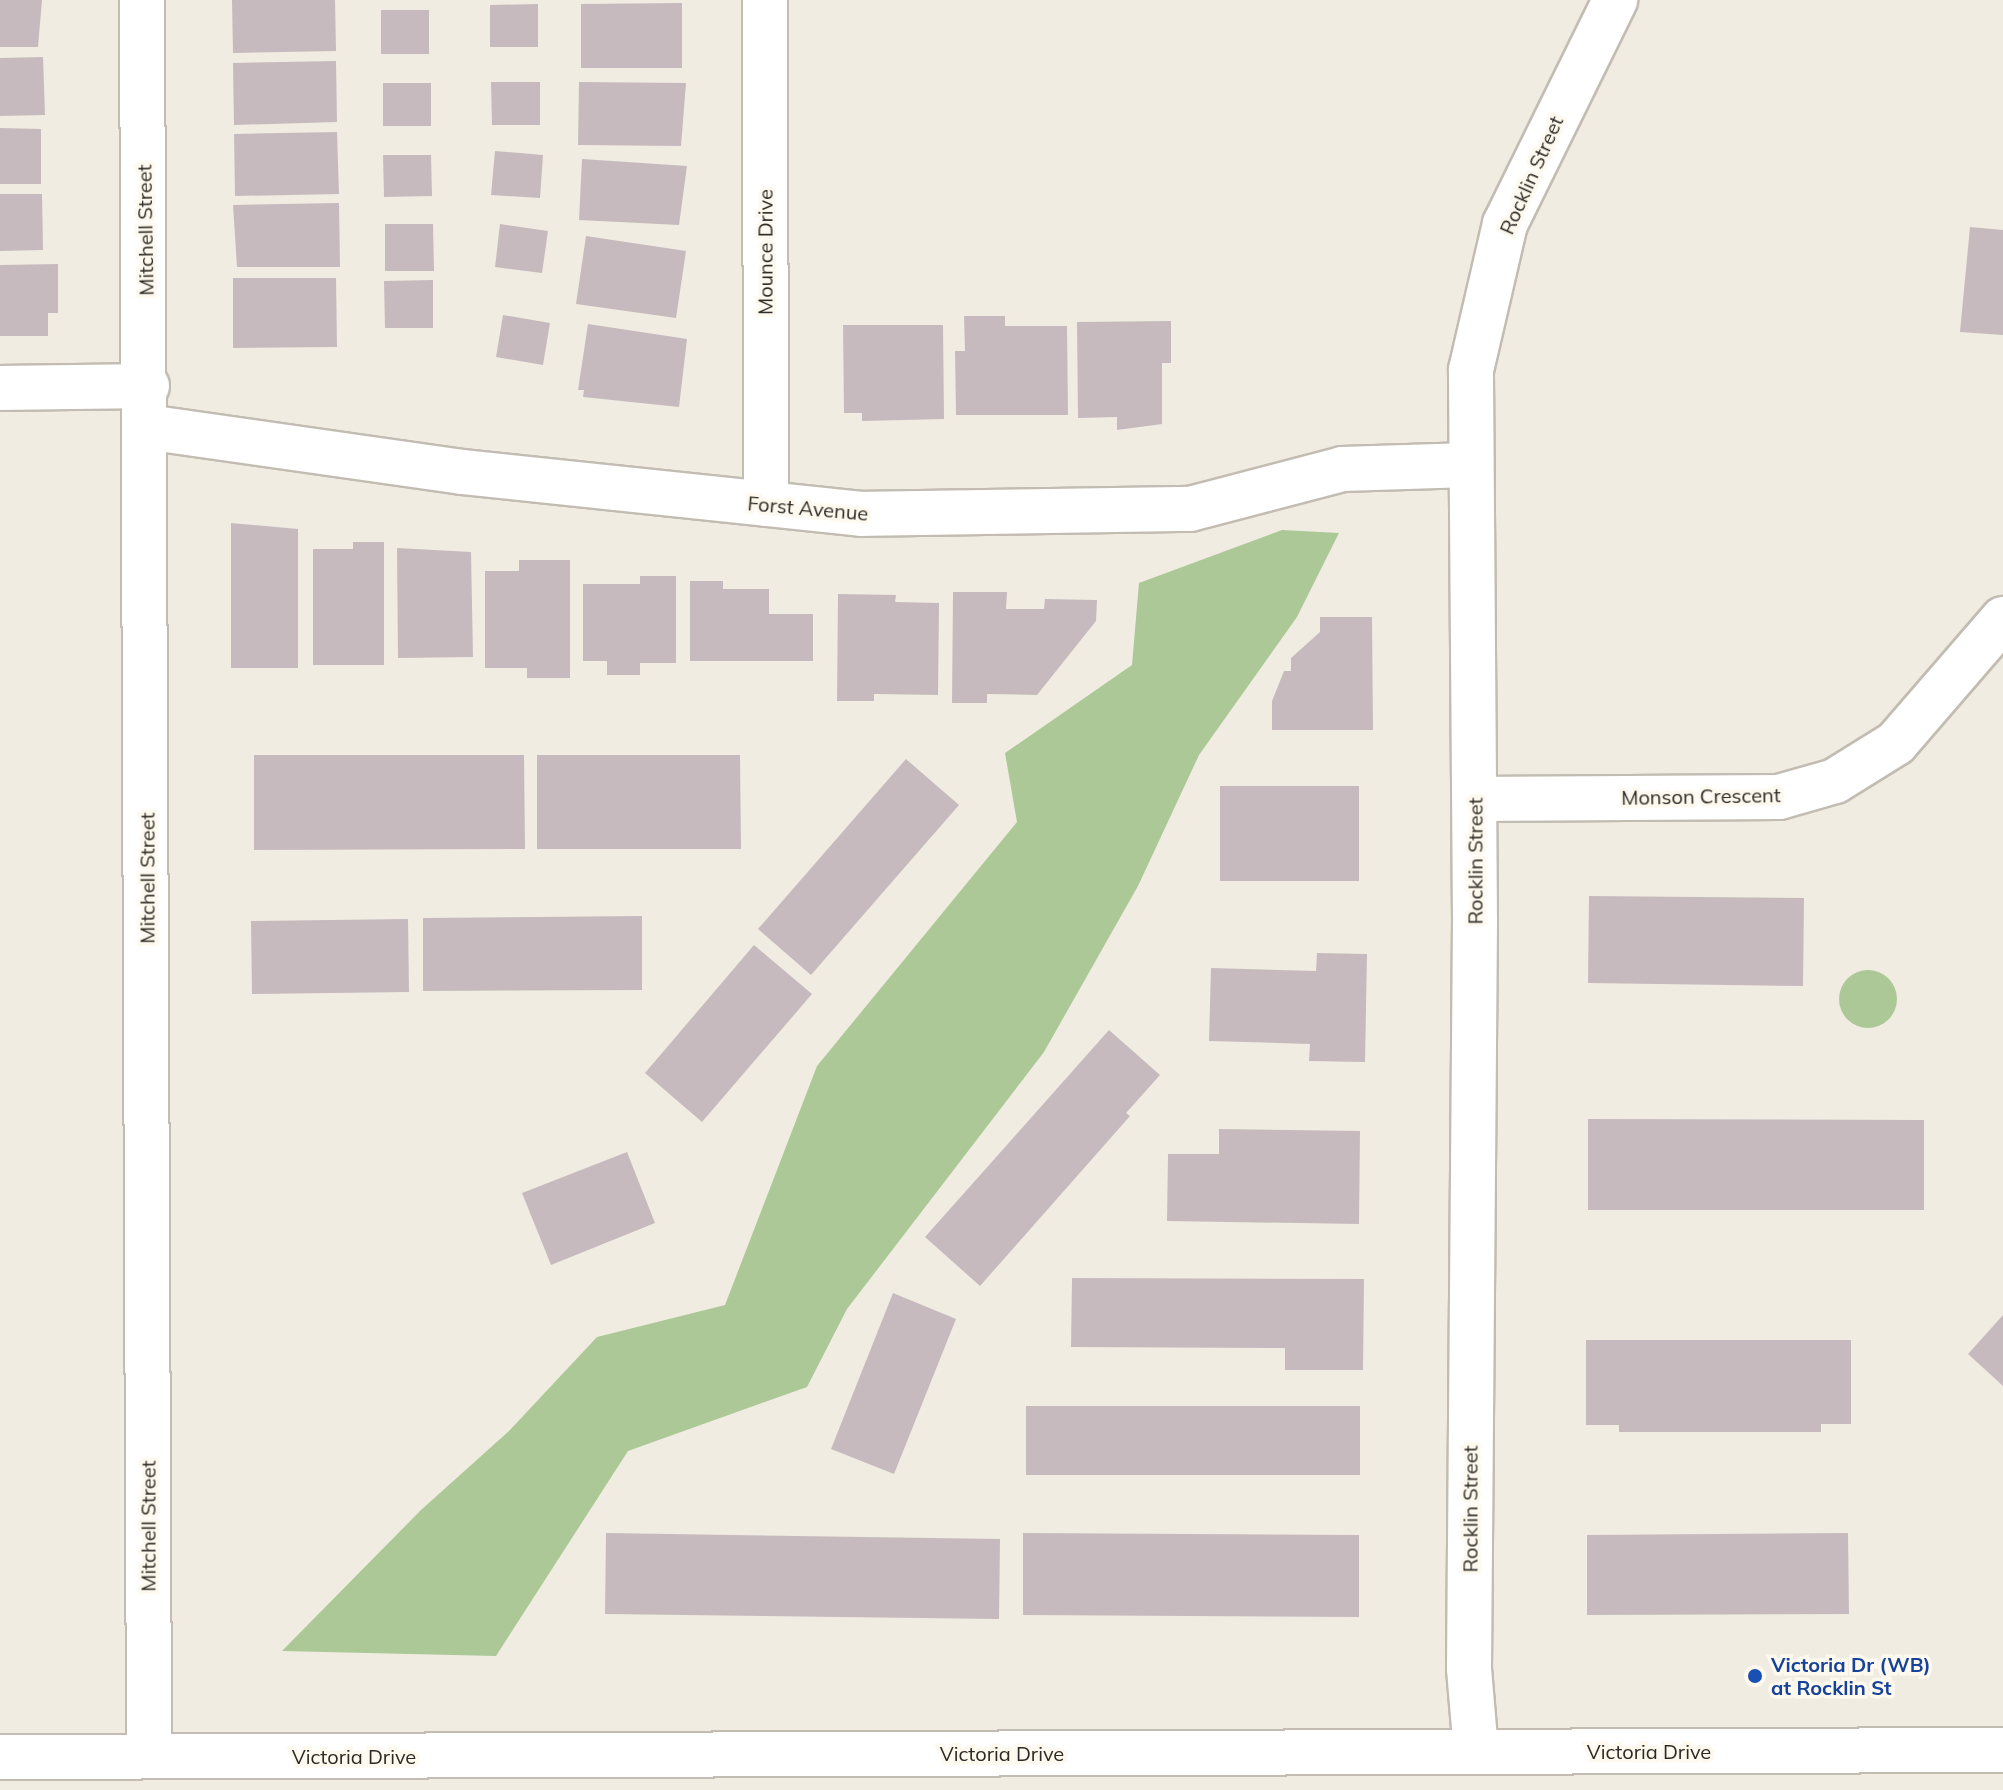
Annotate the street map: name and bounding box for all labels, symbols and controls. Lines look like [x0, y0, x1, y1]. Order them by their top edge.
street label: Rocklin Street [1494, 112, 1568, 238]
street label: Mitchell Street [132, 164, 158, 296]
street label: Mounce Drive [753, 189, 777, 315]
street label: Forst Avenue [747, 491, 869, 525]
street label: Monson Crescent [1621, 783, 1781, 809]
street label: Rocklin Street [1463, 798, 1487, 924]
street label: Mitchell Street [135, 812, 159, 944]
street label: Rocklin Street [1458, 1446, 1482, 1572]
street label: Mitchell Street [136, 1460, 160, 1592]
place label: Victoria Dr (WB) at Rocklin St [1771, 1652, 1931, 1699]
marker: Victoria Dr (WB) at Rocklin St [1746, 1667, 1764, 1685]
street label: Victoria Drive [1587, 1739, 1711, 1763]
street label: Victoria Drive [940, 1741, 1064, 1765]
street label: Victoria Drive [292, 1744, 416, 1768]

